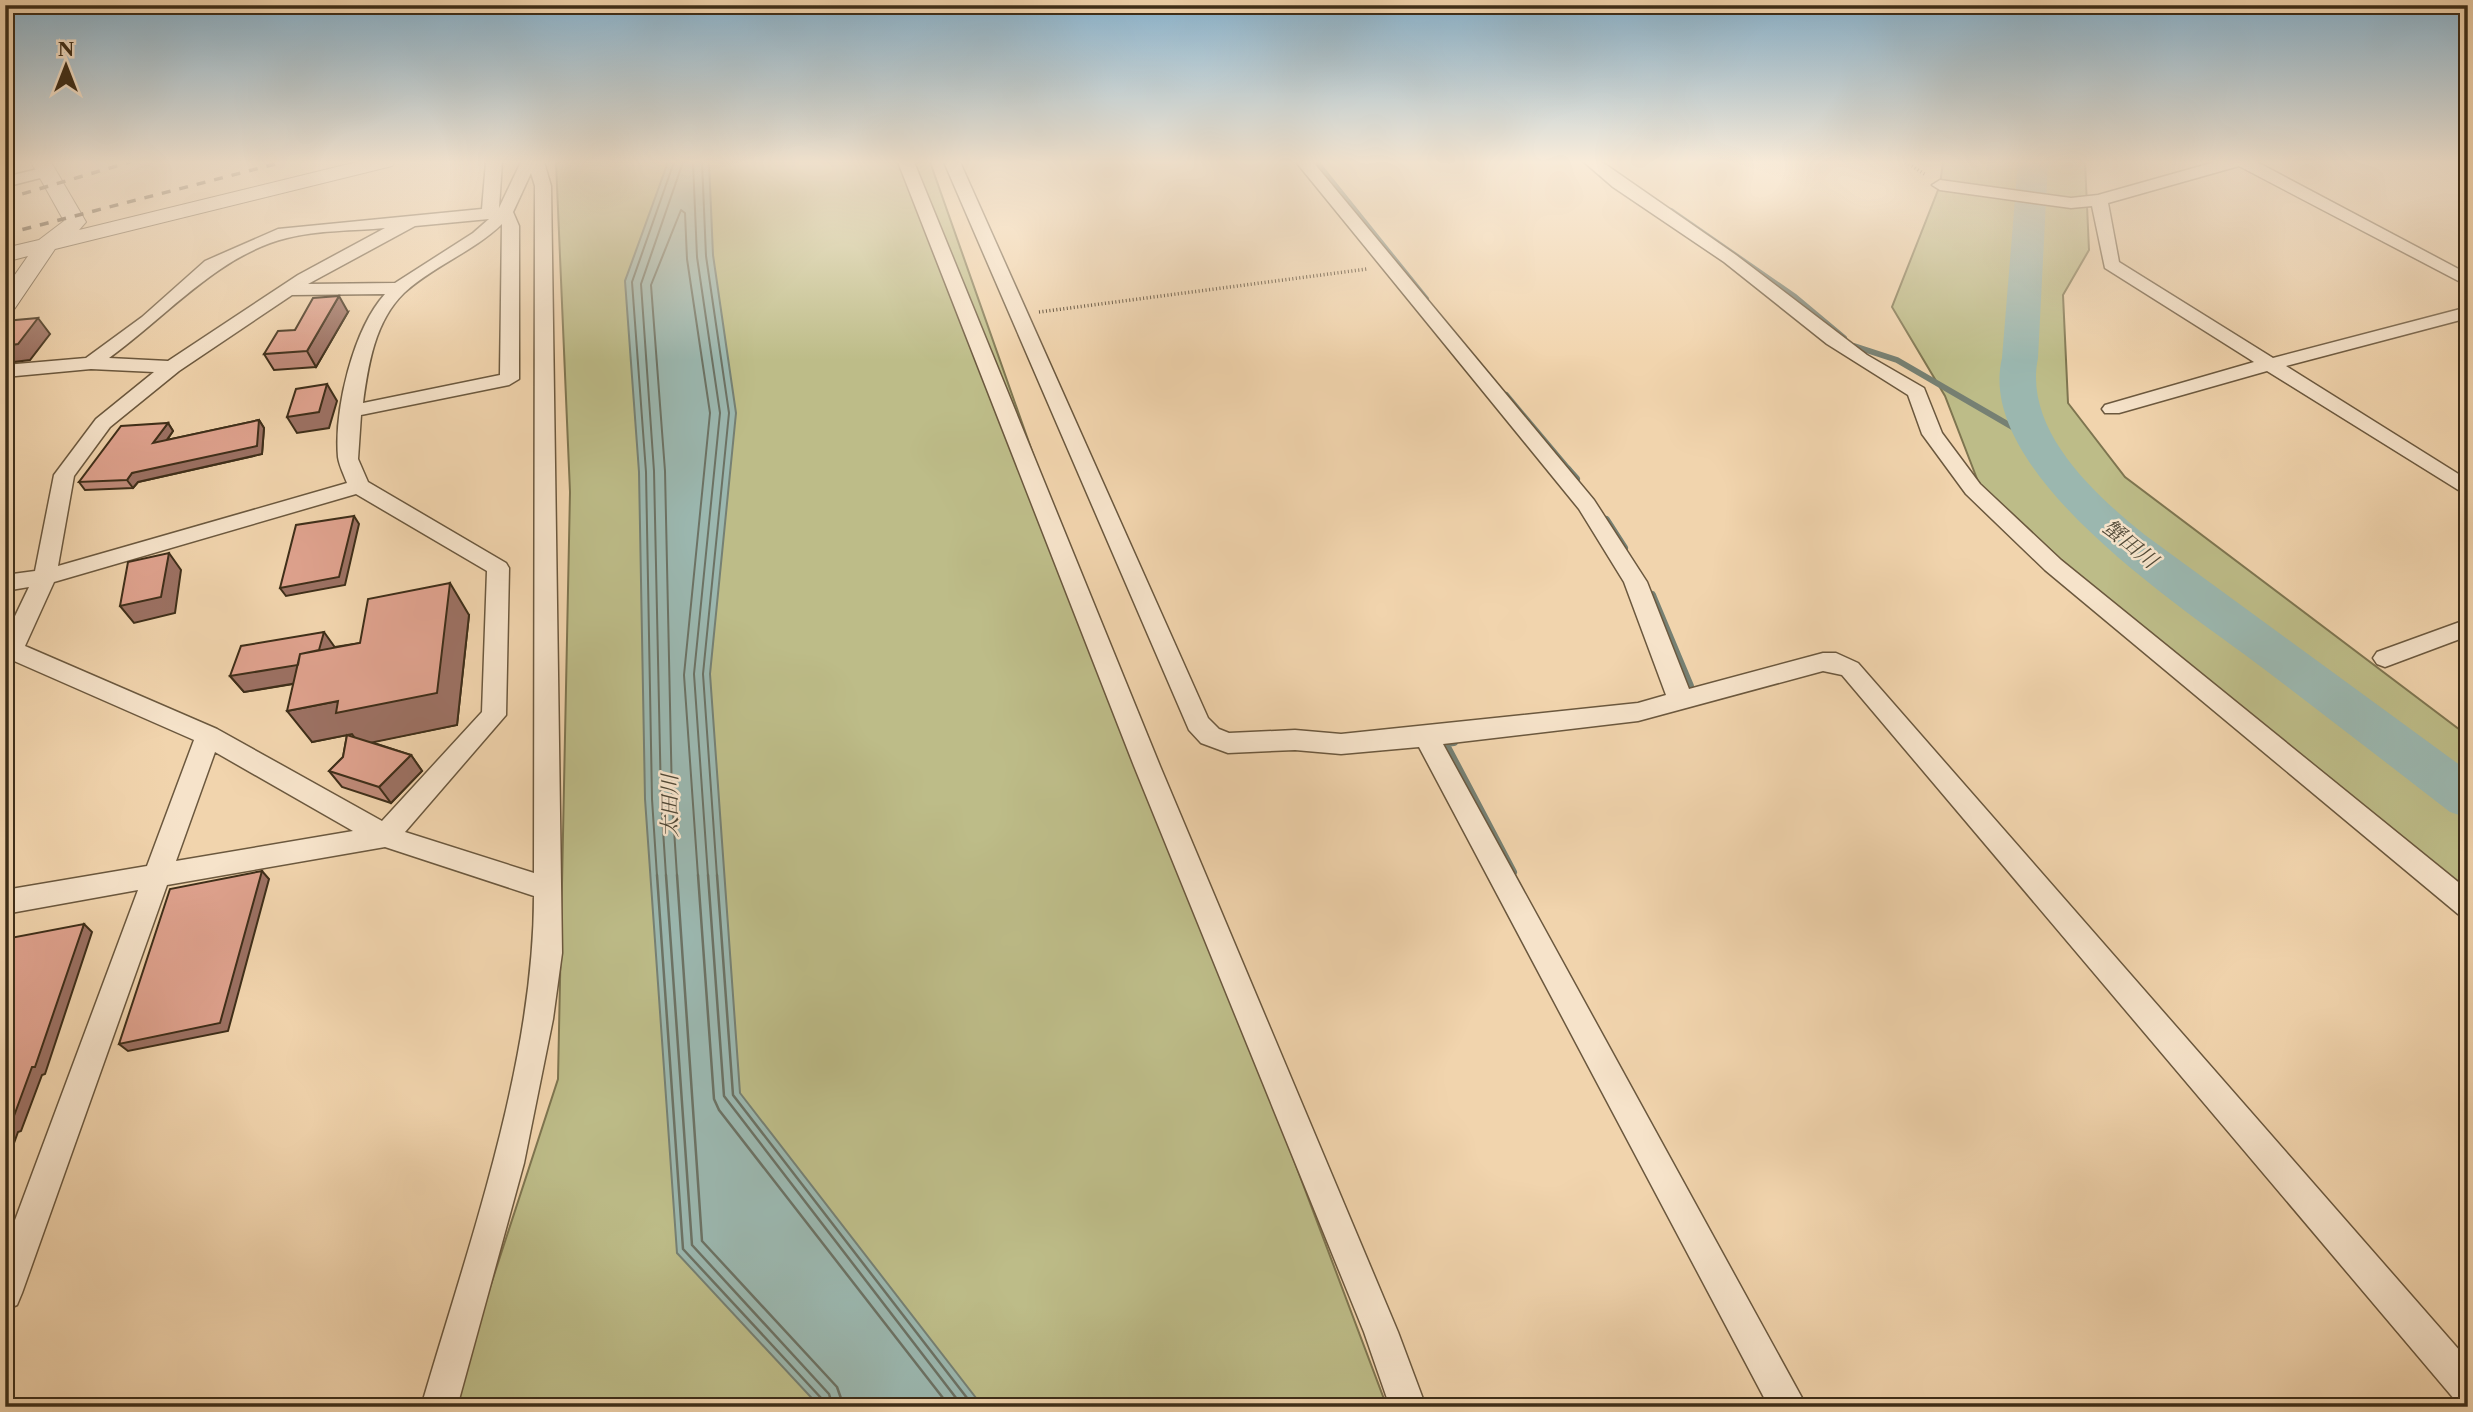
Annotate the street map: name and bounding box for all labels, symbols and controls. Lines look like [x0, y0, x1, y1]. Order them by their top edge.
north arrow [32, 32, 102, 102]
text: N [58, 38, 74, 61]
water label: 蟹田川 [2098, 514, 2164, 574]
water label: 太田川 [657, 773, 682, 838]

